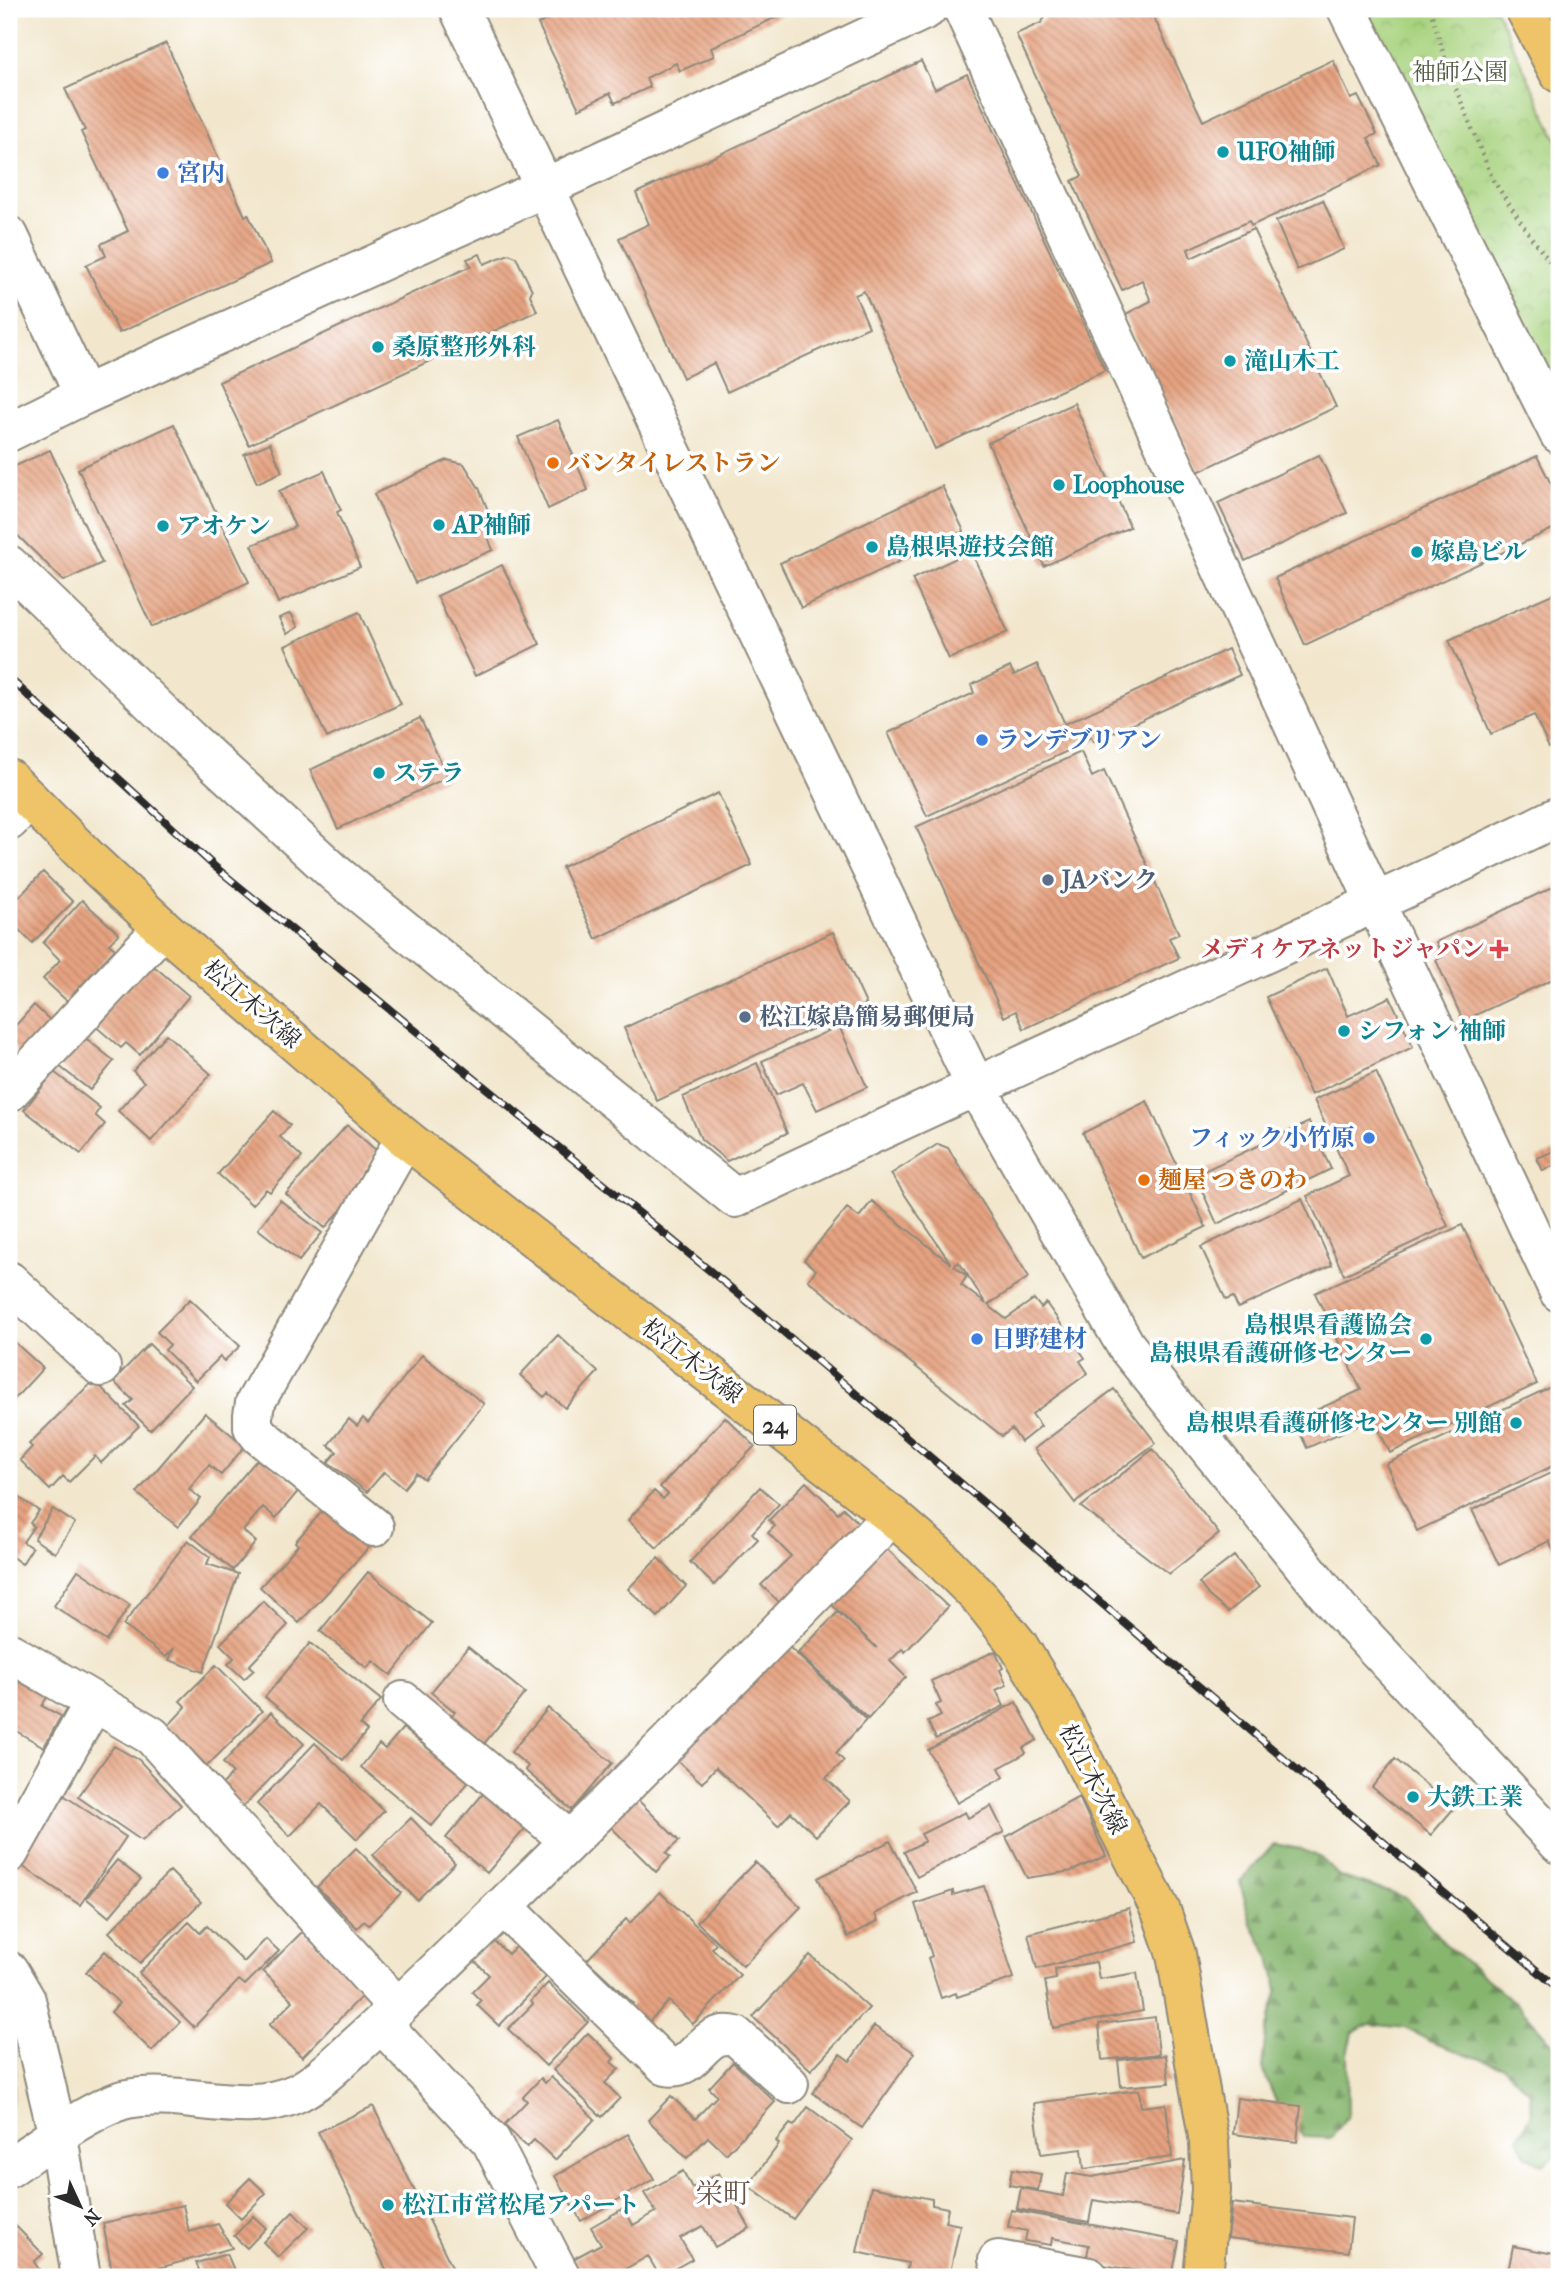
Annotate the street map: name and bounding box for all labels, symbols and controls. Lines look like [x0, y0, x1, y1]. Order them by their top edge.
park label: 袖師公園 [1412, 58, 1508, 86]
place label: UFO袖師 [1236, 138, 1336, 166]
marker: UFO袖師 [1215, 144, 1231, 160]
place label: 宮内 [177, 159, 225, 187]
marker: 宮内 [155, 165, 171, 181]
place label: 桑原整形外科 [392, 333, 536, 361]
marker: 桑原整形外科 [370, 339, 386, 355]
place label: 滝山木工 [1244, 347, 1340, 375]
marker: 滝山木工 [1222, 353, 1238, 369]
place label: バンタイレストラン [567, 449, 781, 477]
marker: バンタイレストラン [545, 455, 561, 471]
place label: Loophouse [1073, 471, 1184, 499]
marker: Loophouse [1051, 477, 1067, 493]
place label: AP袖師 [451, 511, 531, 539]
place label: アオケン [177, 512, 271, 540]
marker: AP袖師 [431, 517, 447, 533]
marker: アオケン [155, 518, 171, 534]
place label: 島根県遊技会館 [886, 533, 1054, 561]
place label: 嫁島ビル [1431, 538, 1527, 566]
marker: 島根県遊技会館 [864, 539, 880, 555]
marker: 嫁島ビル [1409, 544, 1425, 560]
place label: ランデブリアン [996, 726, 1162, 754]
marker: ランデブリアン [974, 732, 990, 748]
place label: ステラ [393, 759, 465, 787]
marker: ステラ [371, 765, 387, 781]
place label: JAバンク [1060, 866, 1158, 894]
marker: JAバンク [1040, 872, 1056, 888]
place label: メディケアネットジャパン [1200, 935, 1485, 963]
marker: メディケアネットジャパン [1491, 941, 1507, 957]
street label: 松江木次線 [198, 954, 306, 1054]
place label: 松江嫁島簡易郵便局 [759, 1003, 975, 1031]
marker: 松江嫁島簡易郵便局 [737, 1009, 753, 1025]
place label: シフォン 袖師 [1358, 1017, 1506, 1045]
marker: シフォン 袖師 [1336, 1023, 1352, 1039]
place label: フィック小竹原 [1189, 1124, 1355, 1152]
marker: フィック小竹原 [1361, 1130, 1377, 1146]
place label: 麺屋 つきのわ [1158, 1166, 1307, 1194]
marker: 麺屋 つきのわ [1136, 1172, 1152, 1188]
place label: 島根県看護協会 島根県看護研修センター [1149, 1311, 1412, 1367]
street label: 松江木次線 [636, 1313, 748, 1409]
place label: 日野建材 [991, 1325, 1087, 1353]
marker: 日野建材 [969, 1331, 985, 1347]
marker: 島根県看護協会 島根県看護研修センター [1418, 1331, 1434, 1347]
road number: 24 [754, 1406, 796, 1444]
place label: 島根県看護研修センター 別館 [1186, 1409, 1502, 1437]
marker: 島根県看護研修センター 別館 [1508, 1415, 1524, 1431]
street label: 松江木次線 [1053, 1719, 1133, 1839]
place label: 大鉄工業 [1427, 1783, 1523, 1811]
marker: 大鉄工業 [1405, 1789, 1421, 1805]
north arrow [46, 2170, 116, 2240]
district label: 栄町 [695, 2177, 751, 2210]
place label: 松江市営松尾アパート [402, 2191, 640, 2219]
marker: 松江市営松尾アパート [380, 2197, 396, 2213]
text: N [78, 2204, 104, 2230]

